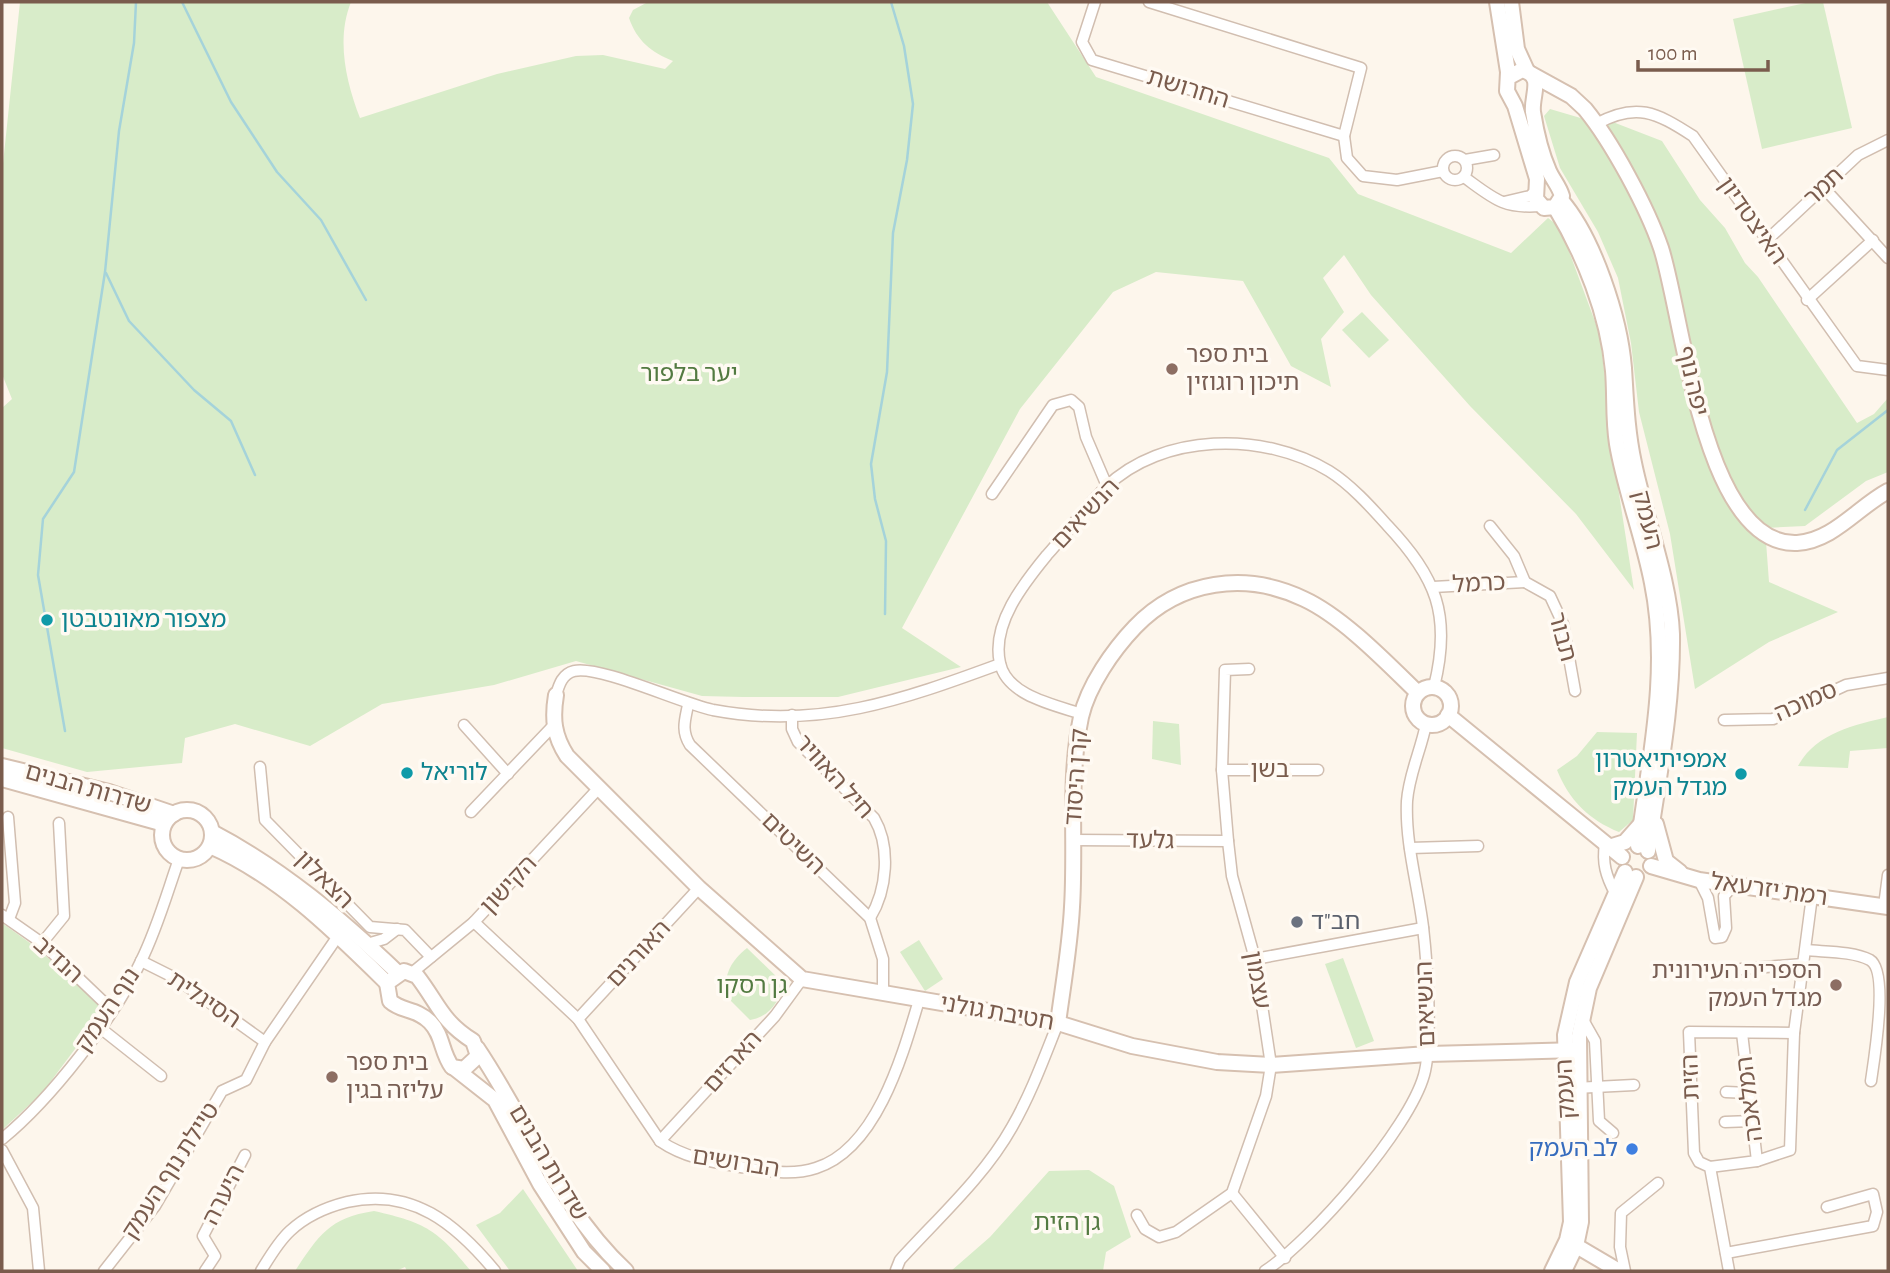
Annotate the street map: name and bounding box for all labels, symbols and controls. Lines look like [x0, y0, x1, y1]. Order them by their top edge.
scale bar [1638, 28, 1768, 72]
text: 100 m [1648, 43, 1698, 64]
street label: החרושת [1144, 65, 1232, 113]
street label: תמר [1800, 163, 1848, 211]
street label: האיצטדיון [1713, 173, 1791, 269]
place label: בית ספר תיכון רוגוזין [1186, 343, 1299, 395]
street label: יפה נוף [1672, 344, 1712, 418]
marker: בית ספר תיכון רוגוזין [1164, 361, 1180, 377]
park label: יער בלפור [640, 362, 738, 386]
street label: הנשיאים [1048, 474, 1124, 554]
street label: העמק [1628, 488, 1666, 552]
street label: כרמל [1452, 571, 1506, 597]
place label: מצפור מאונטבטן [61, 608, 226, 632]
street label: תבור [1544, 610, 1580, 664]
marker: מצפור מאונטבטן [39, 612, 55, 628]
street label: סמוכה [1771, 678, 1841, 726]
street label: קרן היסוד [1062, 728, 1092, 826]
street label: חיל האוויר [791, 731, 877, 823]
place label: אמפיתיאטרון מגדל העמק [1595, 748, 1727, 800]
street label: בשן [1250, 758, 1290, 782]
street label: שדרות הבנים [22, 760, 154, 818]
place label: לוריאל [421, 761, 488, 785]
marker: לוריאל [399, 765, 415, 781]
marker: אמפיתיאטרון מגדל העמק [1733, 766, 1749, 782]
street label: השיטים [757, 808, 829, 880]
street label: גלעד [1126, 829, 1174, 853]
street label: הצאלון [290, 846, 358, 914]
street label: הקישון [476, 851, 542, 919]
street label: רמת יזרעאל [1709, 870, 1829, 910]
place label: חב"ד [1311, 910, 1360, 934]
marker: חב"ד [1289, 914, 1305, 930]
street label: האורנים [603, 916, 675, 992]
street label: הנדיב [29, 932, 87, 988]
street label: עצמון [1240, 949, 1274, 1011]
place label: הספריה העירונית מגדל העמק [1652, 959, 1822, 1011]
street label: הנשיאים [1413, 960, 1439, 1048]
street label: נוף העמק [71, 964, 145, 1056]
street label: הסיגלית [163, 967, 245, 1033]
park label: גן רסקו [717, 974, 787, 998]
marker: הספריה העירונית מגדל העמק [1828, 977, 1844, 993]
street label: חטיבת גולני [938, 991, 1056, 1035]
street label: הארזים [700, 1027, 766, 1097]
place label: בית ספר עליזה בגין [346, 1051, 444, 1103]
street label: הזית [1678, 1054, 1704, 1100]
street label: המלאכה [1733, 1055, 1767, 1143]
street label: העמק [1552, 1058, 1580, 1120]
marker: בית ספר עליזה בגין [324, 1069, 340, 1085]
street label: טיילת נוף העמק [118, 1098, 224, 1244]
street label: שדרות הבנים [504, 1101, 592, 1225]
place label: לב העמק [1529, 1137, 1618, 1161]
marker: לב העמק [1624, 1141, 1640, 1157]
street label: הברושים [691, 1144, 781, 1182]
street label: היערה [199, 1161, 249, 1229]
park label: גן הזית [1034, 1211, 1100, 1235]

